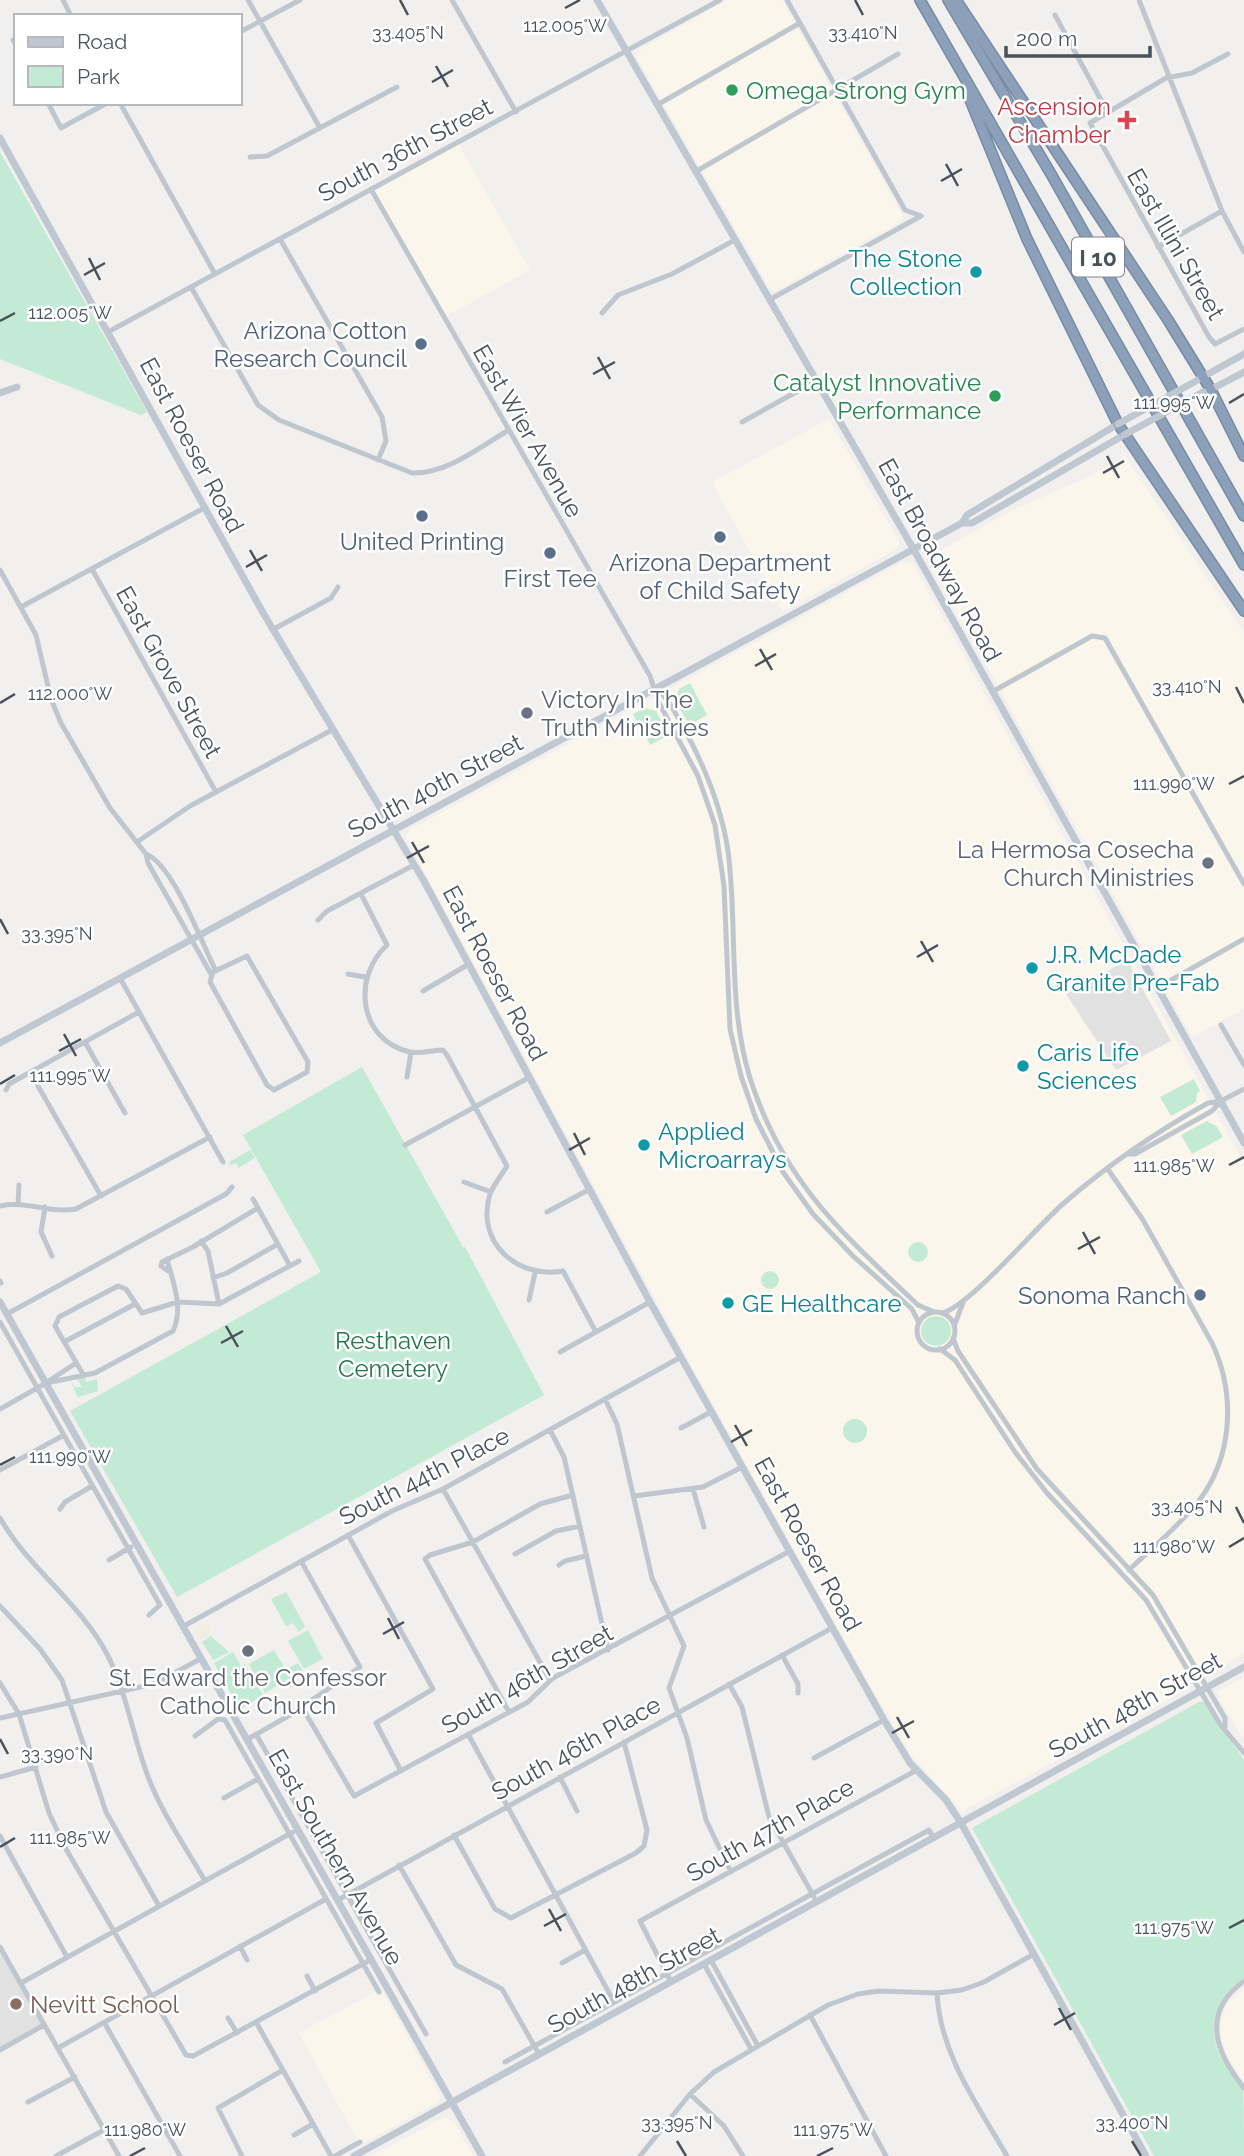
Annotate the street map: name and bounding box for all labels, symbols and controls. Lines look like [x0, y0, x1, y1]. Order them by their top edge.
legend [14, 14, 242, 105]
scale bar [1006, 14, 1150, 58]
text: 112.005°W [523, 15, 607, 36]
text: 33.405°N [372, 22, 444, 43]
text: 33.410°N [828, 22, 898, 43]
text: 200 m [1016, 26, 1077, 51]
text: Road [77, 29, 127, 54]
text: Park [77, 64, 120, 89]
place label: Omega Strong Gym [746, 76, 966, 105]
marker: Omega Strong Gym [724, 82, 740, 98]
street label: South 36th Street [313, 92, 497, 208]
place label: Ascension Chamber [997, 92, 1112, 149]
marker: Ascension Chamber [1117, 110, 1137, 130]
street label: East Illini Street [1121, 163, 1231, 325]
road number: I 10 [1072, 238, 1124, 276]
place label: The Stone Collection [849, 244, 962, 301]
marker: The Stone Collection [968, 264, 984, 280]
text: 112.005°W [28, 302, 112, 323]
place label: Arizona Cotton Research Council [214, 316, 407, 373]
marker: Arizona Cotton Research Council [413, 336, 429, 352]
street label: East Wier Avenue [467, 340, 589, 522]
street label: East Roeser Road [134, 352, 250, 538]
place label: Catalyst Innovative Performance [773, 368, 981, 425]
marker: Catalyst Innovative Performance [987, 388, 1003, 404]
text: 111.995°W [1133, 392, 1215, 413]
street label: East Broadway Road [872, 453, 1008, 667]
marker: United Printing [414, 508, 430, 524]
place label: United Printing [340, 527, 504, 556]
marker: Arizona Department of Child Safety [712, 529, 728, 545]
marker: First Tee [542, 545, 558, 561]
place label: Arizona Department of Child Safety [609, 548, 831, 605]
place label: First Tee [504, 564, 596, 593]
street label: East Grove Street [110, 581, 228, 763]
text: 33.410°N [1152, 676, 1222, 697]
text: 112.000°W [28, 683, 112, 704]
place label: Victory In The Truth Ministries [541, 685, 709, 742]
marker: Victory In The Truth Ministries [519, 705, 535, 721]
street label: South 40th Street [343, 728, 527, 844]
text: 111.990°W [1133, 773, 1215, 794]
place label: La Hermosa Cosecha Church Ministries [957, 835, 1194, 892]
marker: La Hermosa Cosecha Church Ministries [1200, 855, 1216, 871]
street label: East Roeser Road [437, 880, 553, 1066]
text: 33.395°N [21, 923, 93, 944]
place label: J.R. McDade Granite Pre-Fab [1046, 940, 1220, 997]
marker: J.R. McDade Granite Pre-Fab [1024, 960, 1040, 976]
place label: Caris Life Sciences [1037, 1038, 1139, 1095]
marker: Caris Life Sciences [1015, 1058, 1031, 1074]
text: 111.995°W [29, 1065, 111, 1086]
place label: Applied Microarrays [658, 1117, 787, 1174]
marker: Applied Microarrays [636, 1137, 652, 1153]
text: 111.985°W [1133, 1155, 1215, 1176]
place label: Sonoma Ranch [1018, 1281, 1186, 1310]
marker: Sonoma Ranch [1192, 1287, 1208, 1303]
place label: GE Healthcare [742, 1289, 902, 1318]
marker: GE Healthcare [720, 1295, 736, 1311]
park label: Resthaven Cemetery [335, 1326, 451, 1383]
street label: South 44th Place [334, 1421, 514, 1531]
text: 111.990°W [29, 1446, 111, 1467]
street label: East Roeser Road [748, 1452, 868, 1636]
text: 33.405°N [1151, 1496, 1223, 1517]
text: 111.980°W [1133, 1536, 1215, 1557]
street label: South 46th Street [436, 1618, 618, 1740]
marker: St. Edward the Confessor Catholic Church [240, 1643, 256, 1659]
street label: South 48th Street [1043, 1645, 1227, 1765]
place label: St. Edward the Confessor Catholic Church [109, 1663, 388, 1720]
street label: South 46th Place [486, 1690, 666, 1806]
text: 33.390°N [21, 1743, 93, 1764]
street label: East Southern Avenue [262, 1744, 410, 1970]
street label: South 47th Place [681, 1772, 859, 1888]
text: 111.985°W [29, 1827, 111, 1848]
text: 111.975°W [1134, 1917, 1214, 1938]
street label: South 48th Street [542, 1920, 726, 2040]
place label: Nevitt School [30, 1990, 180, 2019]
marker: Nevitt School [8, 1996, 24, 2012]
text: 33.395°N [641, 2112, 713, 2133]
text: 33.400°N [1096, 2112, 1168, 2133]
text: 111.980°W [104, 2119, 186, 2140]
text: 111.975°W [793, 2119, 873, 2140]

